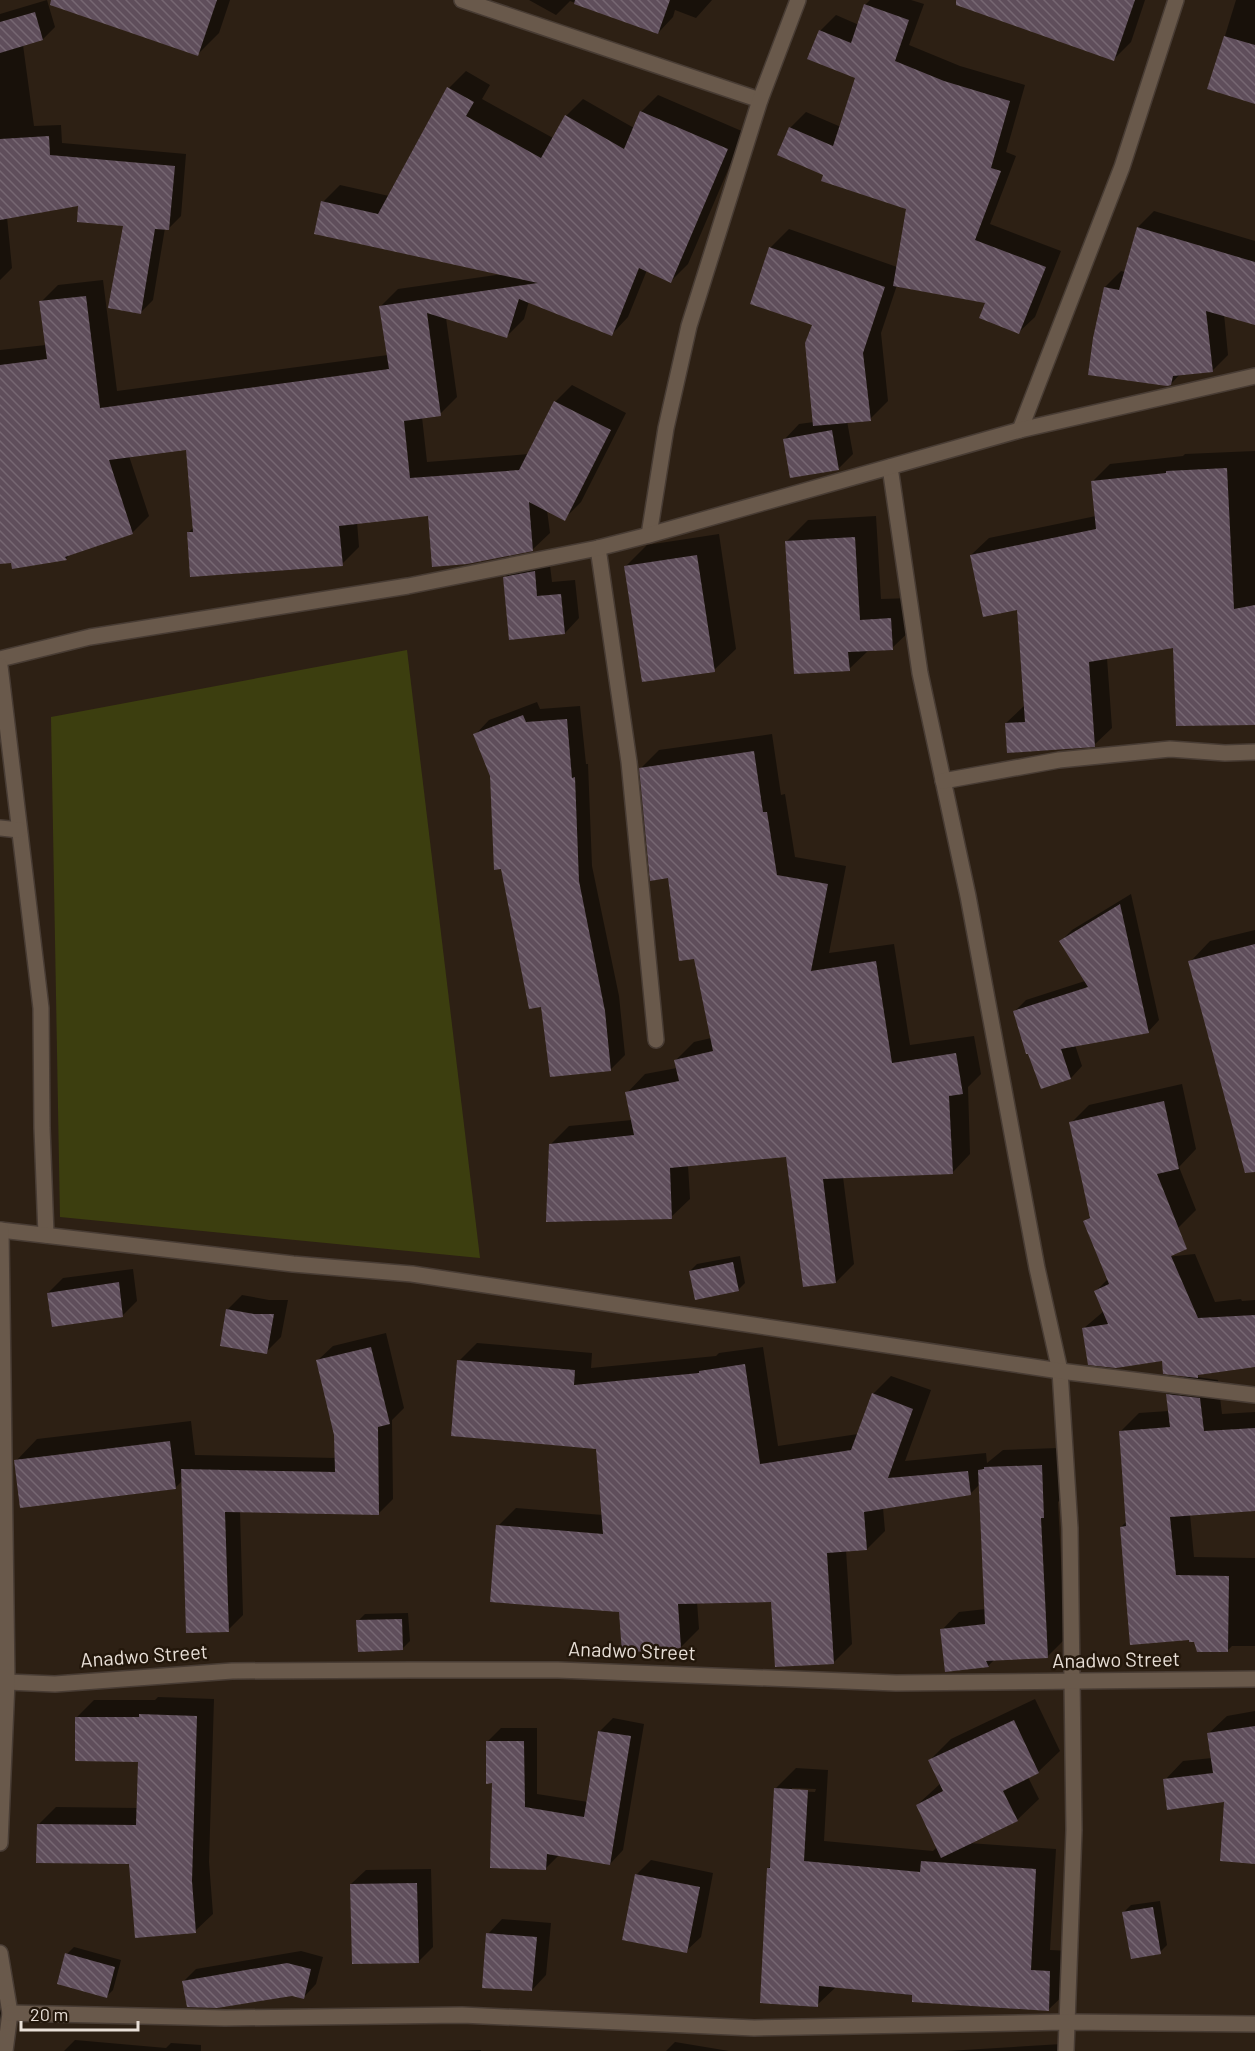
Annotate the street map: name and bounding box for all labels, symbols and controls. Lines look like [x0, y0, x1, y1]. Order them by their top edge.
street label: Anadwo Street [568, 1636, 696, 1664]
street label: Anadwo Street [79, 1639, 208, 1671]
street label: Anadwo Street [1052, 1646, 1180, 1672]
scale bar [21, 1994, 138, 2032]
text: 20 m [30, 2003, 68, 2025]

